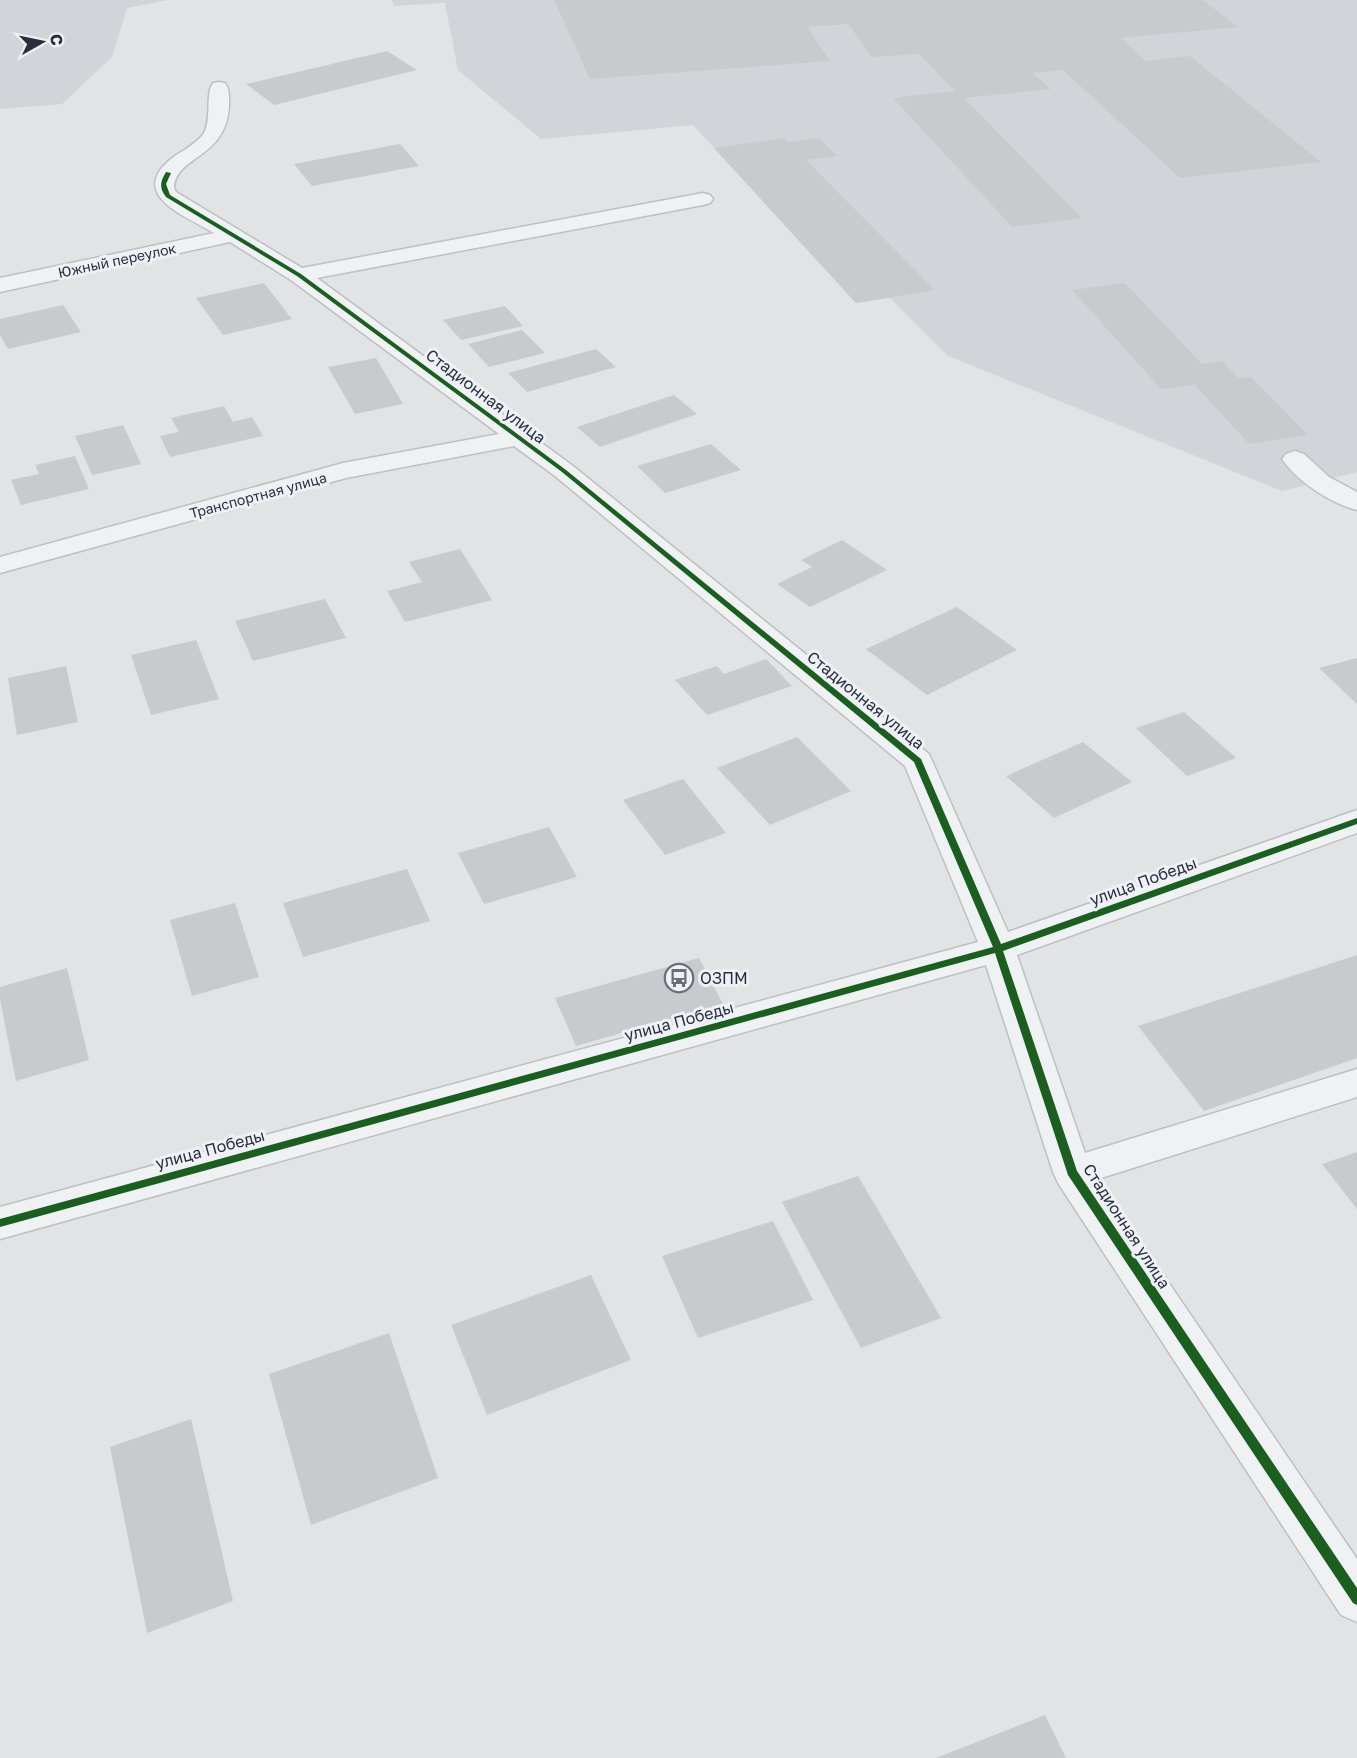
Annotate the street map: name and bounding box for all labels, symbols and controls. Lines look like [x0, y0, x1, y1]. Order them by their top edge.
north arrow [12, 12, 72, 72]
text: С [46, 32, 68, 47]
street label: Южный переулок [56, 239, 178, 281]
street label: Стадионная улица [422, 344, 550, 448]
street label: Транспортная улица [188, 469, 328, 521]
street label: Стадионная улица [803, 647, 929, 753]
street label: улица Победы [1087, 852, 1199, 910]
bus stop icon: ОЗПМ [663, 962, 695, 994]
place label: ОЗПМ [700, 968, 748, 988]
street label: улица Победы [622, 997, 736, 1045]
street label: улица Победы [153, 1125, 267, 1173]
street label: Стадионная улица [1079, 1160, 1175, 1292]

